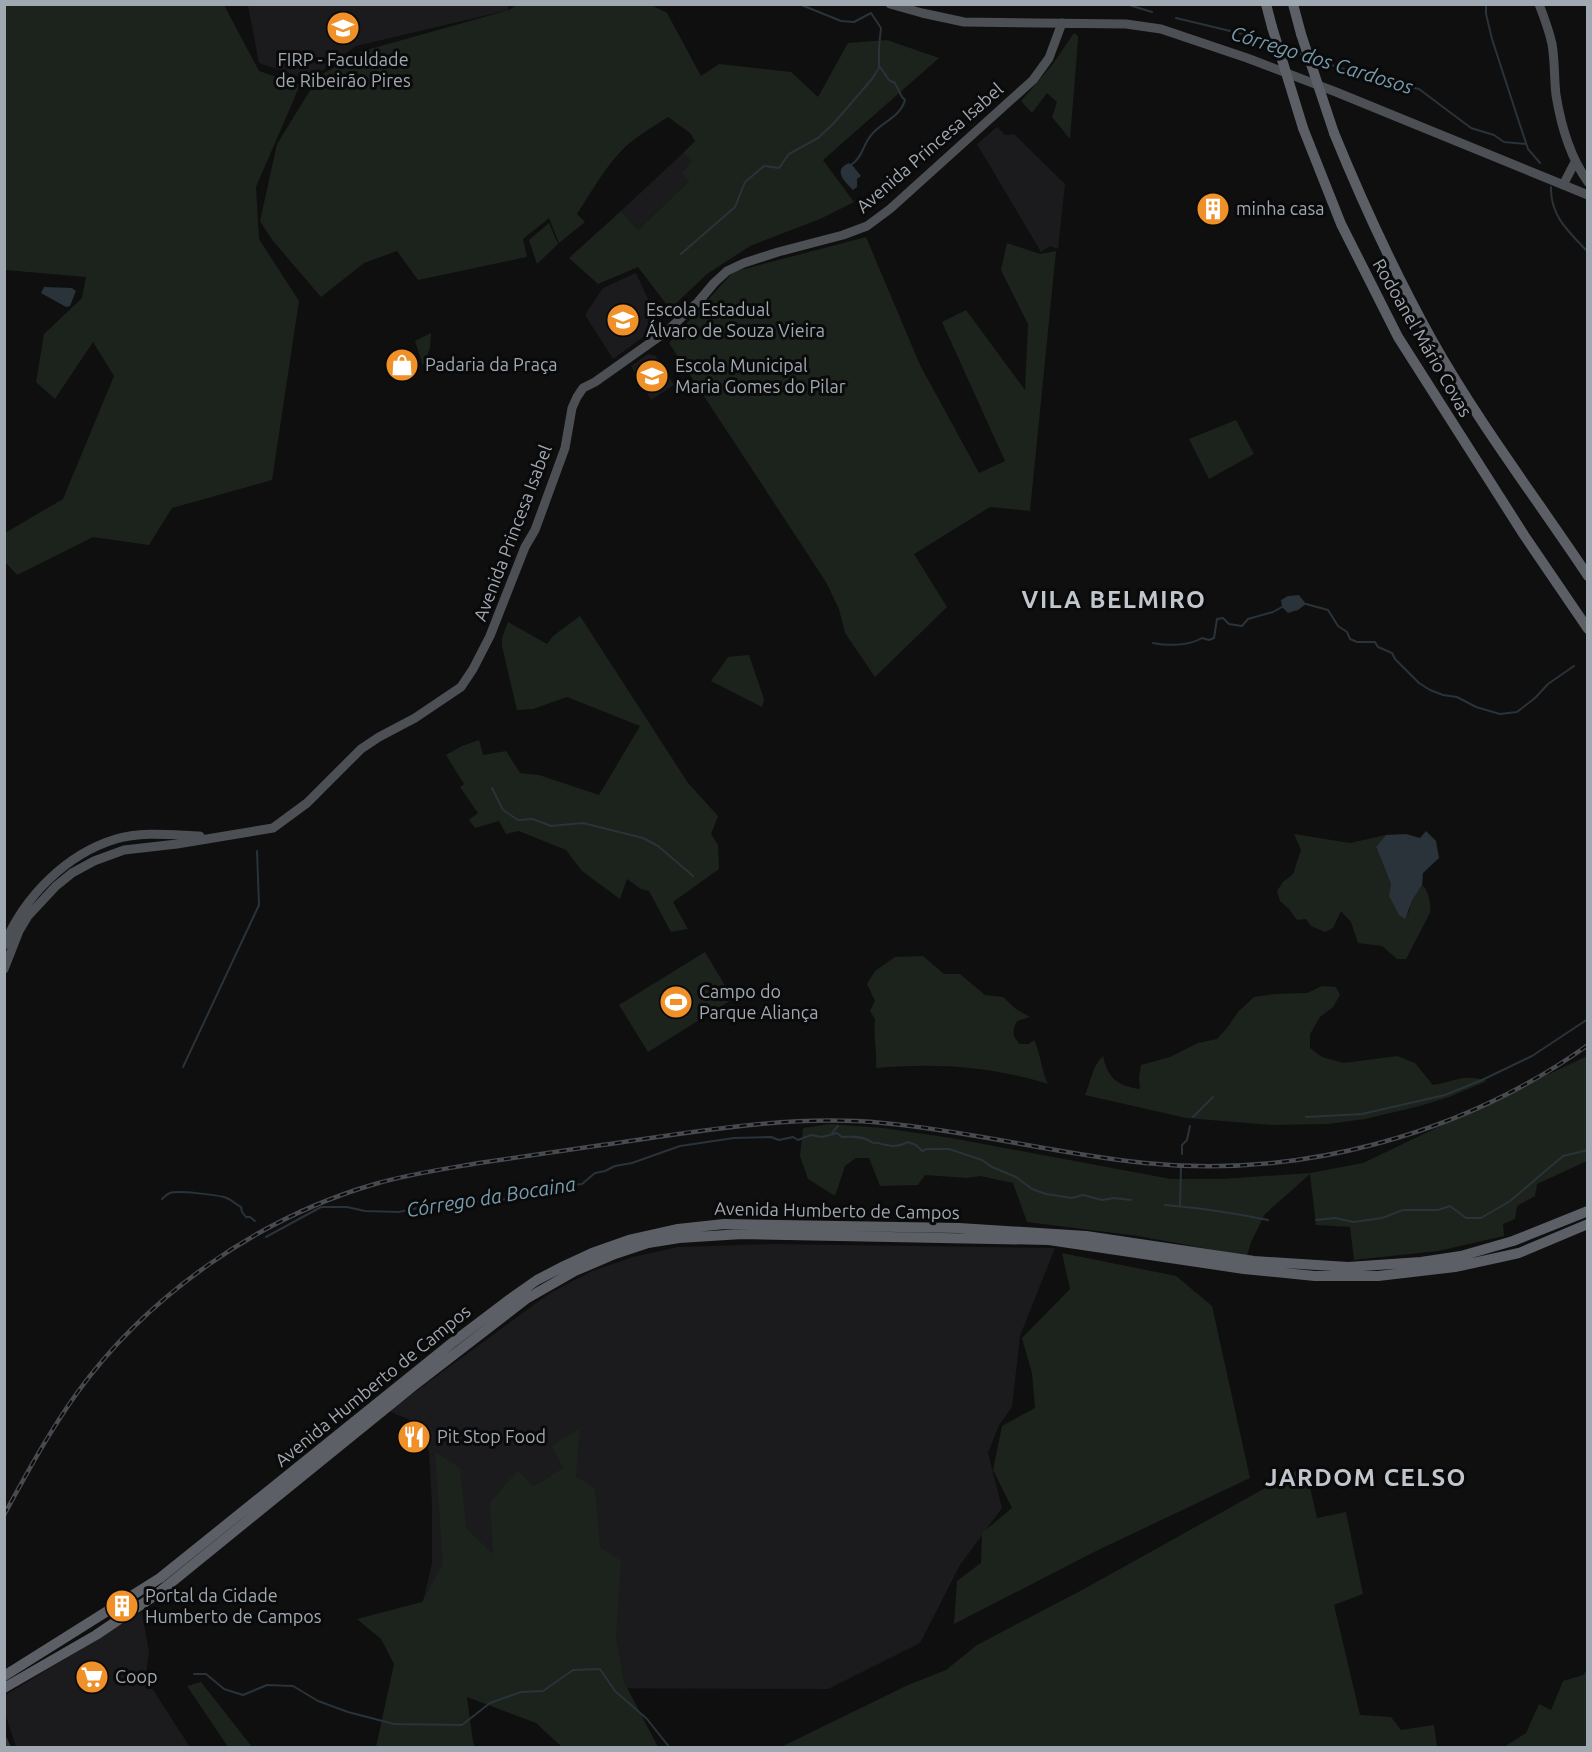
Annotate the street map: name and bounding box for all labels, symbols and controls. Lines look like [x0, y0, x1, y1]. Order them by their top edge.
school or university icon: FIRP - Faculdade de Ribeirão Pires [325, 10, 361, 46]
water label: Córrego dos Cardosos [1228, 21, 1417, 98]
place label: FIRP - Faculdade de Ribeirão Pires [275, 49, 411, 90]
street label: Avenida Princesa Isabel [852, 78, 1007, 216]
building icon: minha casa [1195, 191, 1231, 227]
place label: minha casa [1236, 198, 1324, 218]
street label: Rodoanel Mário Covas [1369, 255, 1476, 420]
place label: Escola Estadual Álvaro de Souza Vieira [646, 299, 825, 340]
school or university icon: Escola Estadual Álvaro de Souza Vieira [605, 302, 641, 338]
shop icon: Padaria da Praça [384, 347, 420, 383]
place label: Padaria da Praça [425, 354, 558, 374]
place label: Escola Municipal Maria Gomes do Pilar [675, 355, 846, 396]
school or university icon: Escola Municipal Maria Gomes do Pilar [634, 358, 670, 394]
street label: Avenida Princesa Isabel [469, 441, 555, 624]
district label: VILA BELMIRO [1022, 586, 1206, 613]
place label: Campo do Parque Aliança [699, 981, 818, 1022]
sports icon: Campo do Parque Aliança [658, 984, 694, 1020]
water label: Córrego da Bocaina [405, 1172, 577, 1221]
street label: Avenida Humberto de Campos [714, 1198, 960, 1222]
street label: Avenida Humberto de Campos [271, 1300, 474, 1470]
restaurant icon: Pit Stop Food [396, 1419, 432, 1455]
place label: Pit Stop Food [437, 1426, 546, 1446]
district label: JARDOM CELSO [1265, 1464, 1467, 1491]
place label: Portal da Cidade Humberto de Campos [145, 1585, 322, 1626]
building icon: Portal da Cidade Humberto de Campos [104, 1588, 140, 1624]
supermarket icon: Coop [74, 1659, 110, 1695]
place label: Coop [115, 1666, 158, 1686]

